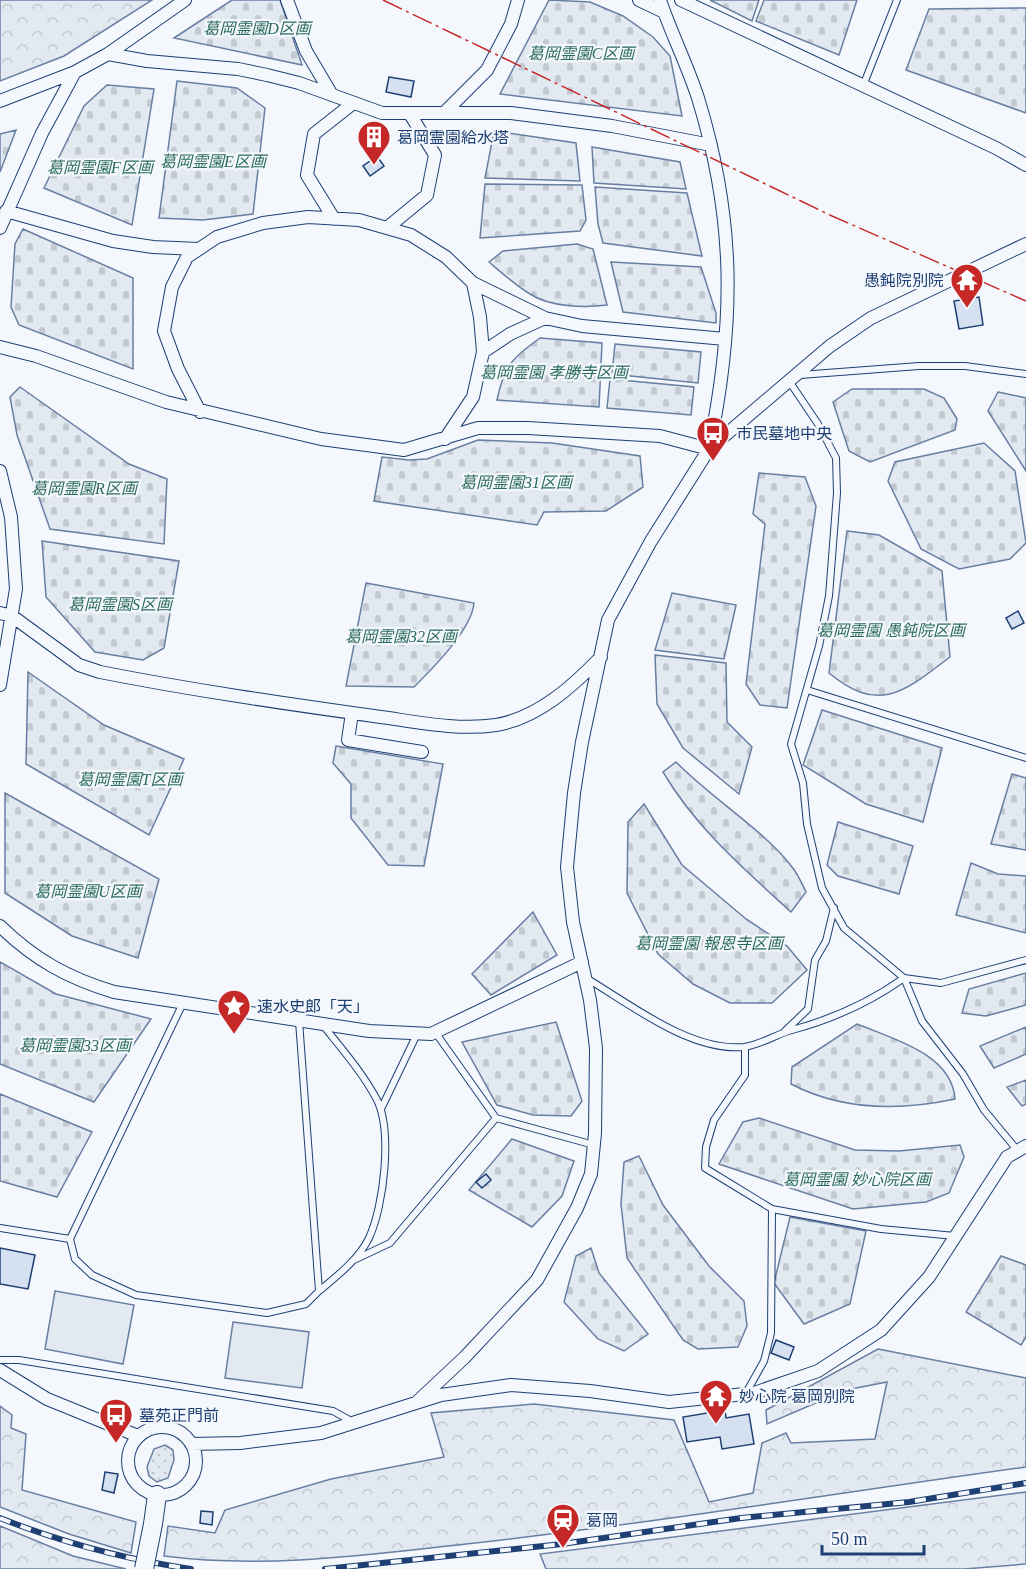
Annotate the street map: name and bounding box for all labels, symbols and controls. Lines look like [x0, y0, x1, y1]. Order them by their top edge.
park label: 葛岡霊園D区画 [203, 20, 314, 37]
park label: 葛岡霊園C区画 [528, 45, 637, 62]
building icon: 葛岡霊園給水塔 [356, 119, 392, 166]
place label: 葛岡霊園給水塔 [397, 129, 509, 146]
park label: 葛岡霊園E区画 [160, 153, 269, 170]
park label: 葛岡霊園F区画 [47, 159, 156, 176]
temple icon: 愚鈍院別院 [949, 262, 985, 309]
place label: 愚鈍院別院 [864, 272, 944, 289]
park label: 葛岡霊園 孝勝寺区画 [480, 364, 631, 381]
bus stop icon: 市民墓地中央 [695, 415, 731, 462]
place label: 市民墓地中央 [736, 425, 832, 442]
park label: 葛岡霊園31区画 [460, 474, 575, 491]
park label: 葛岡霊園R区画 [31, 480, 140, 497]
park label: 葛岡霊園S区画 [68, 596, 175, 613]
park label: 葛岡霊園 愚鈍院区画 [817, 622, 968, 639]
park label: 葛岡霊園32区画 [345, 628, 460, 645]
park label: 葛岡霊園T区画 [78, 771, 185, 788]
park label: 葛岡霊園U区画 [34, 883, 145, 900]
park label: 葛岡霊園 報恩寺区画 [635, 935, 786, 952]
place icon: 速水史郎「天」 [216, 988, 252, 1035]
place label: 速水史郎「天」 [257, 998, 369, 1015]
park label: 葛岡霊園33区画 [19, 1037, 134, 1054]
park label: 葛岡霊園 妙心院区画 [783, 1171, 934, 1188]
temple icon: 妙心院 葛岡別院 [698, 1378, 734, 1425]
place label: 妙心院 葛岡別院 [739, 1388, 855, 1405]
bus stop icon: 墓苑正門前 [98, 1397, 134, 1444]
place label: 墓苑正門前 [139, 1407, 219, 1424]
station icon: 葛岡 [545, 1502, 581, 1549]
place label: 葛岡 [586, 1512, 618, 1529]
scale bar [822, 1518, 924, 1556]
text: 50 m [831, 1529, 868, 1549]

